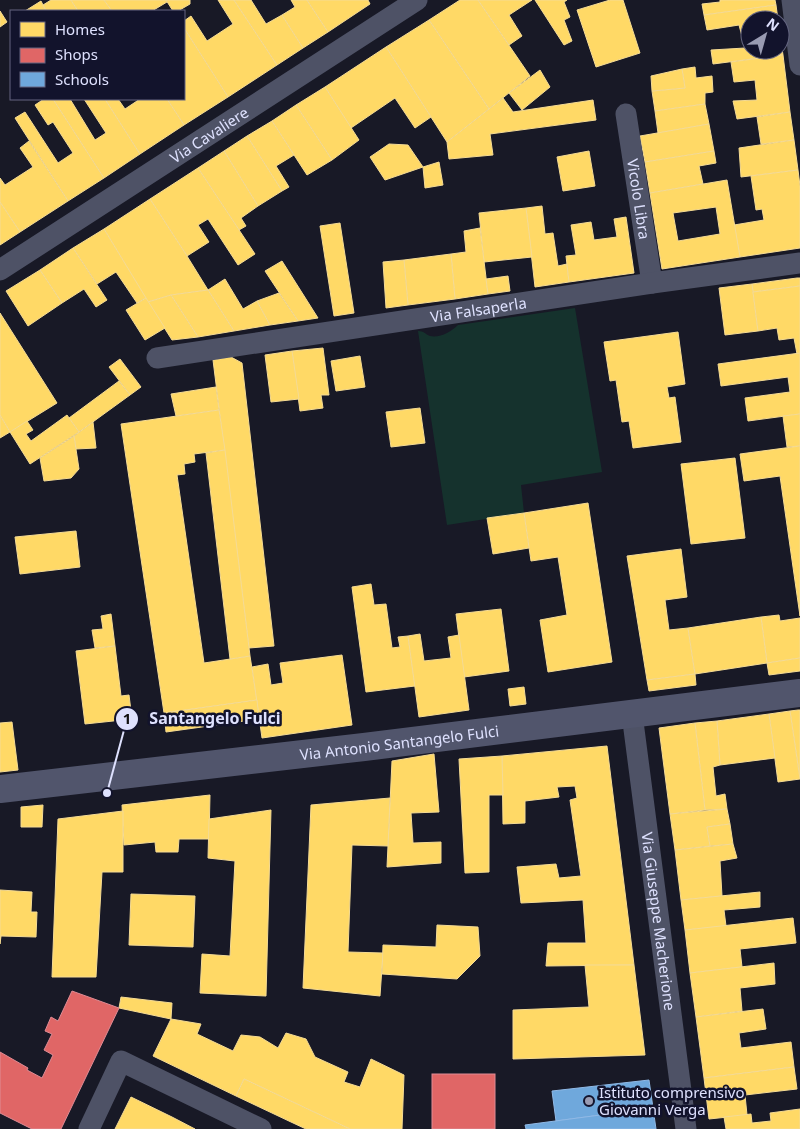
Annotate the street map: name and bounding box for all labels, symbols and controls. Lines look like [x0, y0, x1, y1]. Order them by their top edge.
legend [10, 10, 185, 100]
north arrow [740, 10, 790, 60]
text: N [763, 13, 783, 35]
text: Homes [55, 19, 105, 39]
text: Shops [55, 44, 98, 64]
text: Schools [55, 69, 109, 89]
street label: Via Cavaliere [166, 102, 252, 167]
street label: Vicolo Libra [623, 157, 655, 241]
street label: Via Falsaperla [429, 292, 528, 326]
callout: Santangelo Fulci [114, 703, 290, 734]
text: Santangelo Fulci [149, 707, 281, 729]
text: 1 [123, 708, 131, 728]
street label: Via Antonio Santangelo Fulci [299, 720, 500, 764]
street label: Via Giuseppe Macherione [637, 831, 680, 1012]
place label: Istituto comprensivo Giovanni Verga [599, 1082, 745, 1119]
marker: Istituto comprensivo Giovanni Verga [583, 1095, 595, 1107]

